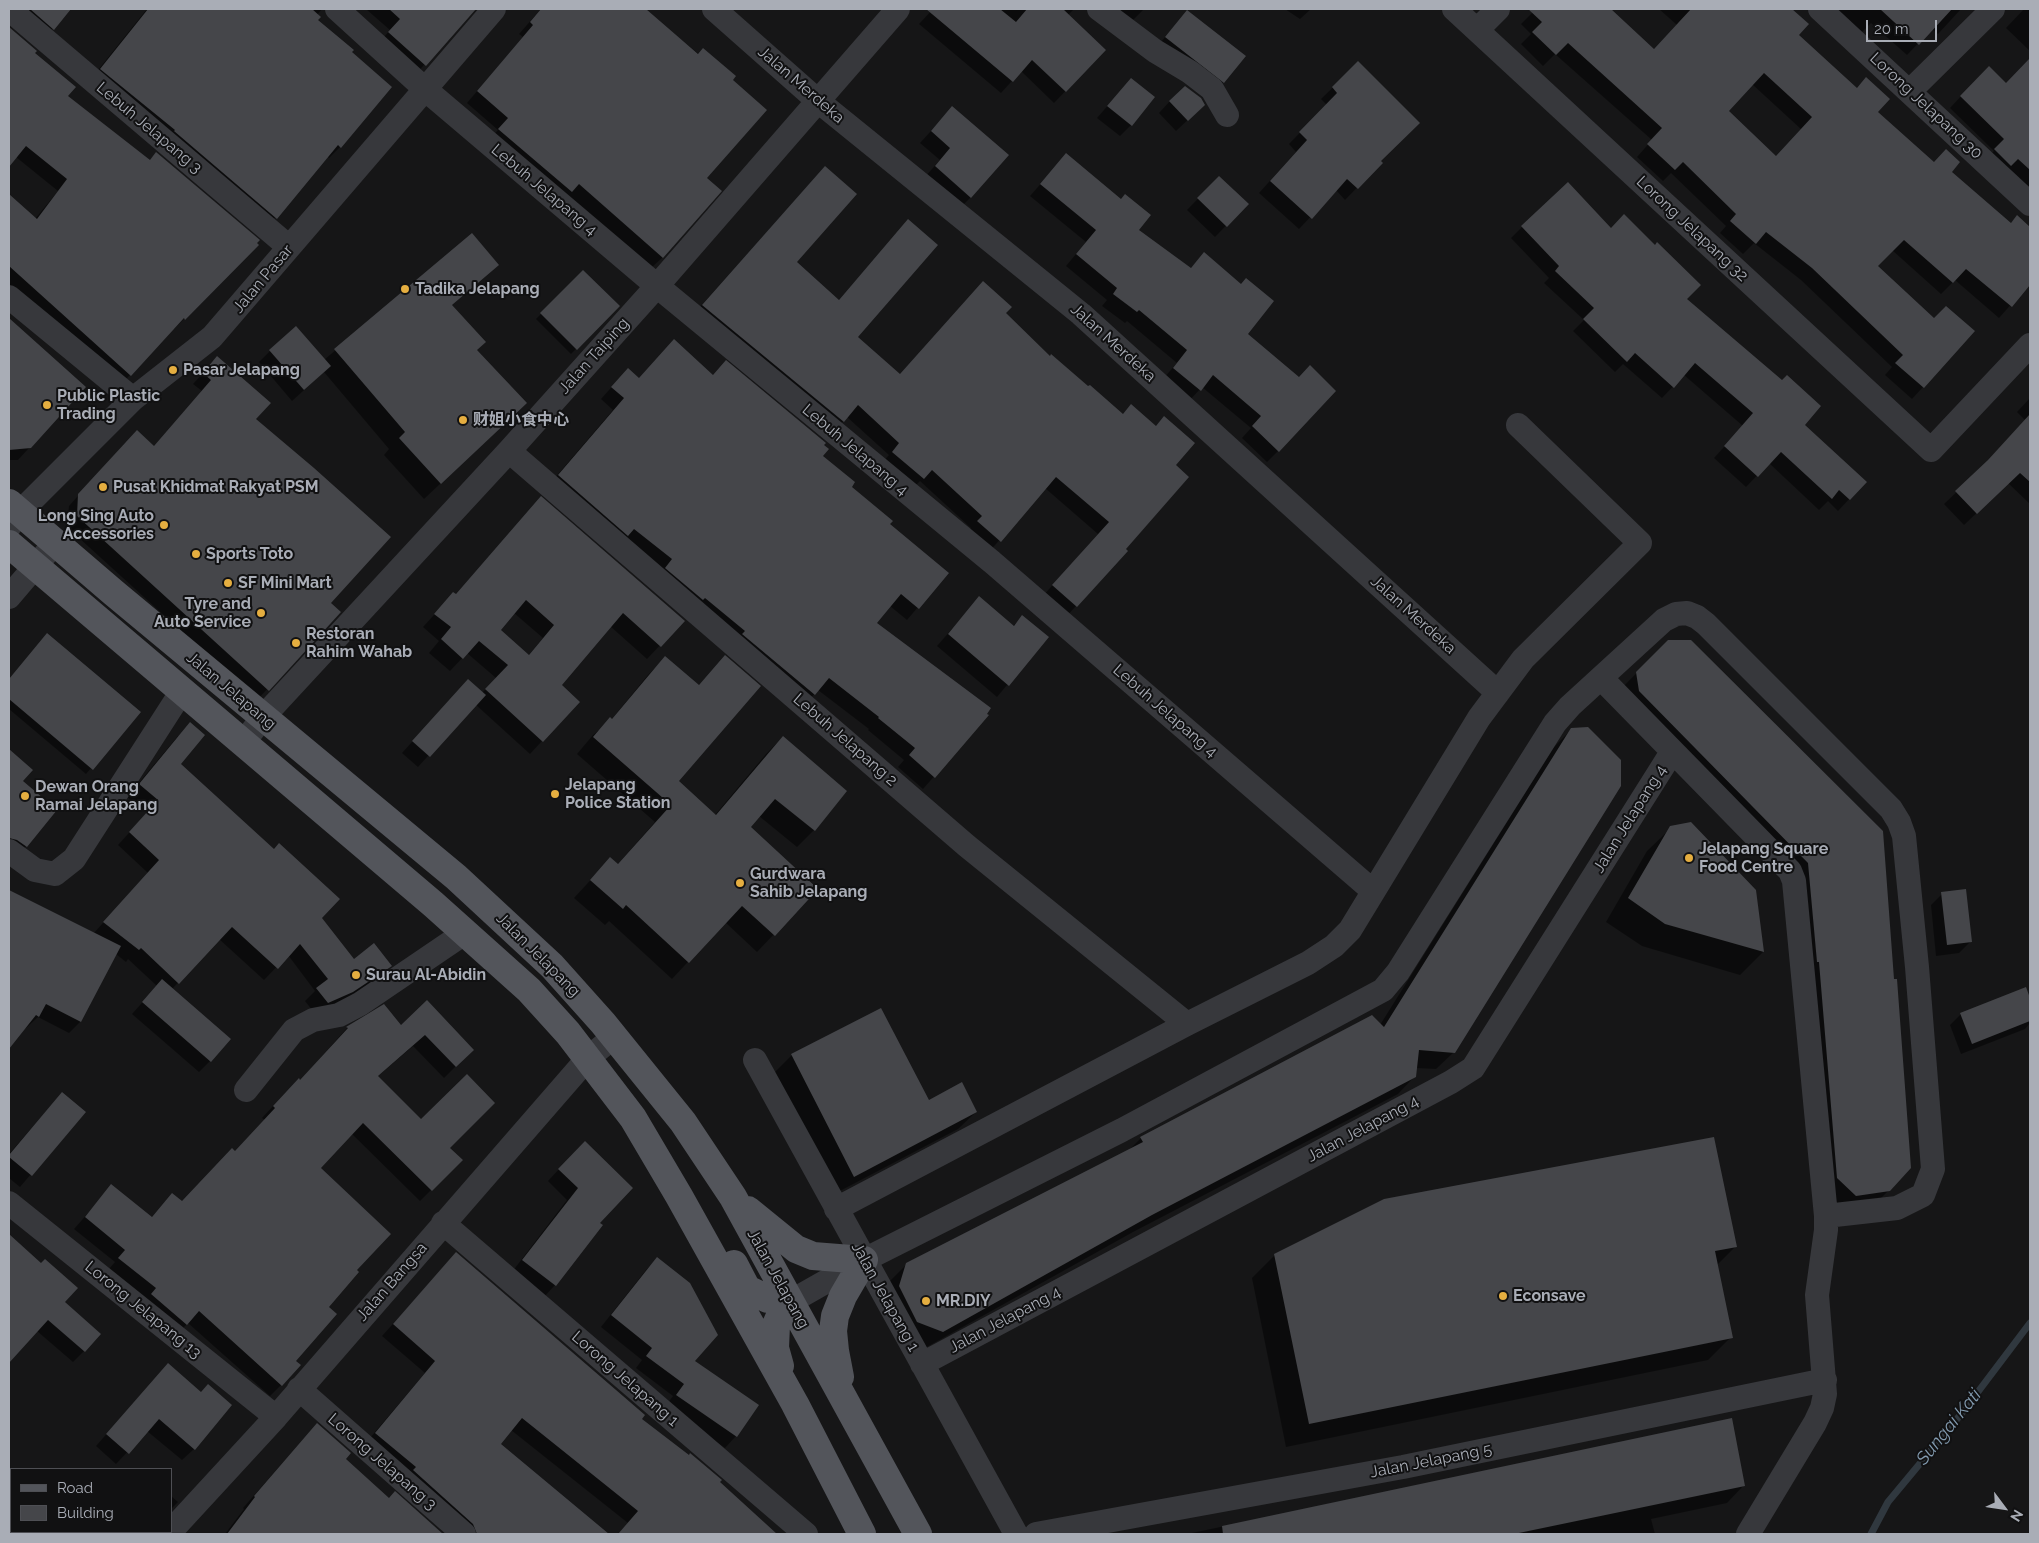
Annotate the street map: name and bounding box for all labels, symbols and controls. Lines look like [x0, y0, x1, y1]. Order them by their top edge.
scale bar [1869, 10, 1940, 42]
text: 20 m [1874, 20, 1909, 38]
street label: Jalan Merdeka [754, 42, 848, 128]
street label: Lorong Jelapang 30 [1866, 49, 1986, 163]
street label: Lebuh Jelapang 3 [92, 78, 206, 178]
street label: Lebuh Jelapang 4 [487, 140, 601, 240]
street label: Lorong Jelapang 32 [1632, 172, 1752, 286]
street label: Jalan Pasar [229, 241, 297, 317]
place label: Tadika Jelapang [415, 279, 540, 299]
marker: Tadika Jelapang [399, 283, 411, 295]
street label: Jalan Merdeka [1066, 300, 1160, 386]
street label: Jalan Taiping [555, 314, 633, 398]
place label: Pasar Jelapang [183, 360, 300, 380]
marker: Pasar Jelapang [167, 364, 179, 376]
place label: Public Plastic Trading [57, 386, 160, 424]
marker: Public Plastic Trading [41, 399, 53, 411]
street label: Lebuh Jelapang 4 [798, 400, 912, 500]
place label: 财姐小食中心 [473, 410, 569, 430]
marker: 财姐小食中心 [457, 414, 469, 426]
place label: Pusat Khidmat Rakyat PSM [113, 477, 319, 497]
marker: Pusat Khidmat Rakyat PSM [97, 481, 109, 493]
place label: Long Sing Auto Accessories [38, 506, 154, 544]
marker: Long Sing Auto Accessories [158, 519, 170, 531]
place label: Sports Toto [206, 544, 293, 564]
marker: Sports Toto [190, 548, 202, 560]
street label: Jalan Merdeka [1366, 572, 1460, 658]
place label: SF Mini Mart [238, 573, 332, 593]
marker: SF Mini Mart [222, 577, 234, 589]
place label: Tyre and Auto Service [154, 594, 251, 632]
marker: Tyre and Auto Service [255, 607, 267, 619]
place label: Restoran Rahim Wahab [306, 624, 412, 662]
marker: Restoran Rahim Wahab [290, 637, 302, 649]
street label: Jalan Jelapang [182, 648, 280, 734]
street label: Lebuh Jelapang 4 [1109, 660, 1221, 762]
street label: Lebuh Jelapang 2 [789, 690, 901, 790]
street label: Jalan Jelapang 4 [1589, 762, 1671, 876]
place label: Jelapang Police Station [565, 775, 670, 813]
place label: Dewan Orang Ramai Jelapang [35, 777, 157, 815]
marker: Jelapang Police Station [549, 788, 561, 800]
marker: Dewan Orang Ramai Jelapang [19, 790, 31, 802]
place label: Jelapang Square Food Centre [1699, 839, 1828, 877]
marker: Jelapang Square Food Centre [1683, 852, 1695, 864]
place label: Gurdwara Sahib Jelapang [750, 864, 867, 902]
marker: Gurdwara Sahib Jelapang [734, 877, 746, 889]
street label: Jalan Jelapang [492, 909, 584, 1001]
place label: Surau Al-Abidin [366, 965, 486, 985]
marker: Surau Al-Abidin [350, 969, 362, 981]
street label: Jalan Jelapang 4 [1304, 1092, 1422, 1166]
street label: Jalan Jelapang [743, 1226, 813, 1332]
street label: Jalan Bangsa [353, 1239, 431, 1325]
street label: Jalan Jelapang 1 [847, 1239, 923, 1355]
street label: Lorong Jelapang 13 [81, 1257, 205, 1363]
street label: Jalan Jelapang 4 [946, 1283, 1064, 1357]
place label: Econsave [1513, 1286, 1586, 1306]
marker: Econsave [1497, 1290, 1509, 1302]
place label: MR.DIY [936, 1291, 991, 1311]
marker: MR.DIY [920, 1295, 932, 1307]
street label: Lorong Jelapang 1 [568, 1327, 682, 1431]
water label: Sungai Kati [1912, 1385, 1986, 1469]
street label: Lorong Jelapang 3 [324, 1410, 440, 1514]
street label: Jalan Jelapang 5 [1369, 1440, 1493, 1482]
legend [10, 1468, 172, 1533]
text: Road [57, 1479, 93, 1497]
north arrow [1979, 1483, 2029, 1533]
text: Building [57, 1504, 114, 1522]
text: N [2007, 1507, 2026, 1524]

